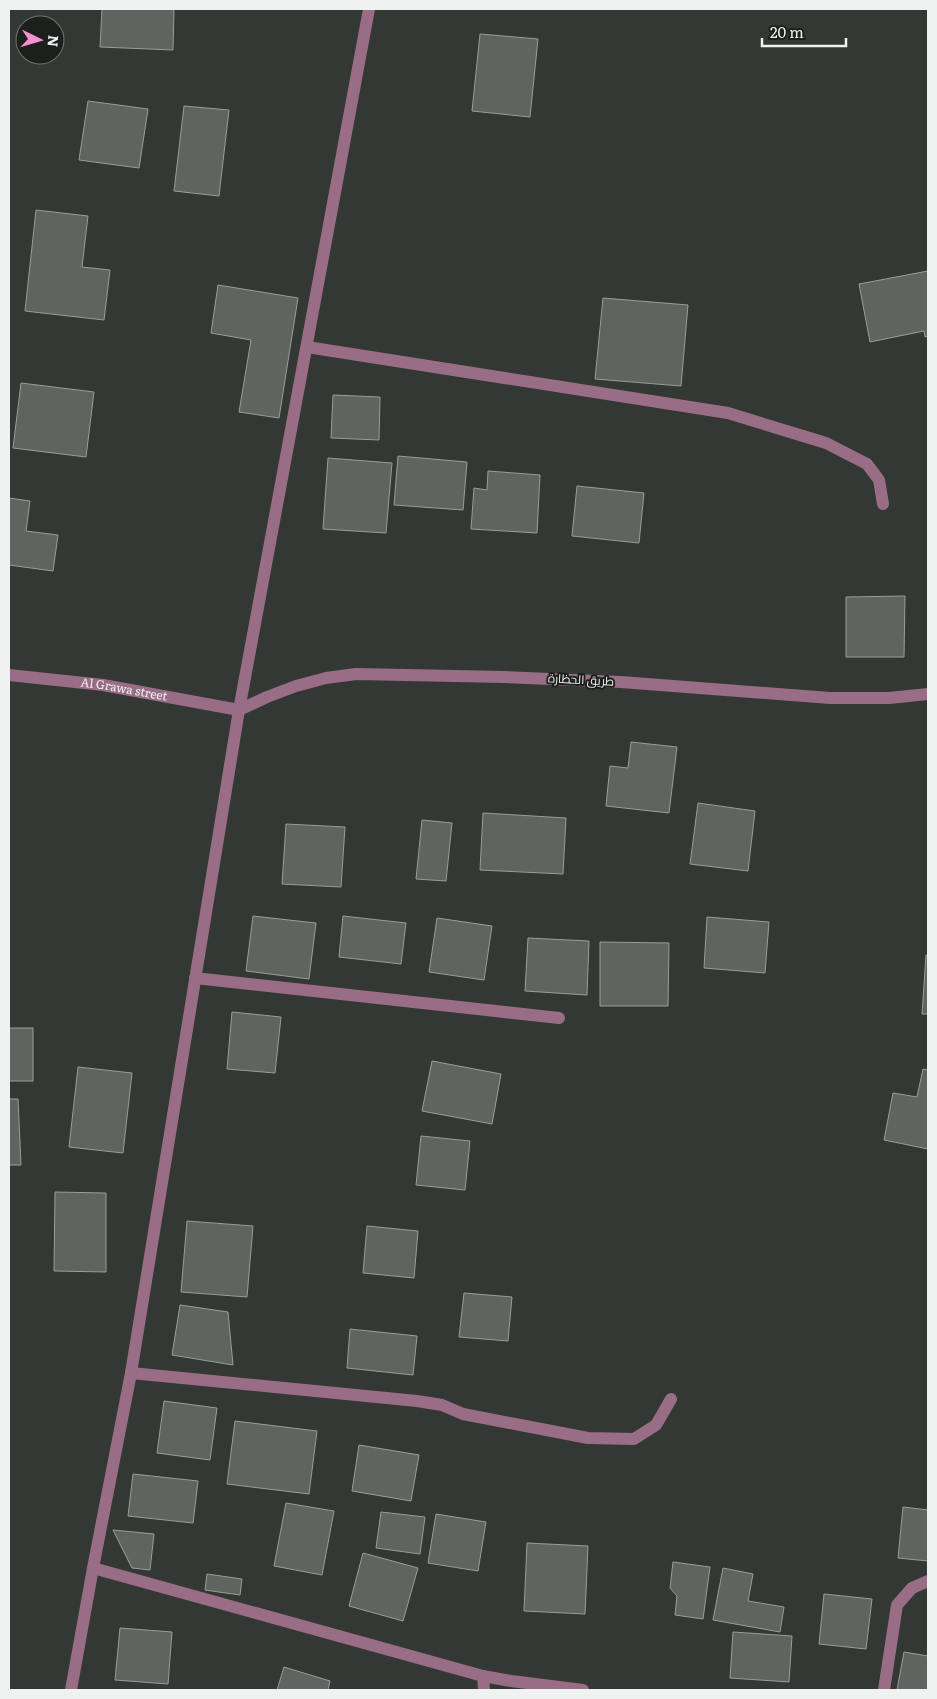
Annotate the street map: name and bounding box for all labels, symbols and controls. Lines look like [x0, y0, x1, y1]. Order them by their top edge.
north arrow [15, 15, 65, 65]
scale bar [762, 15, 846, 47]
text: 20 m [770, 20, 804, 43]
text: N [43, 34, 64, 48]
street label: طريق الحظارة [547, 668, 615, 690]
street label: Al Grawa street [80, 673, 169, 705]

